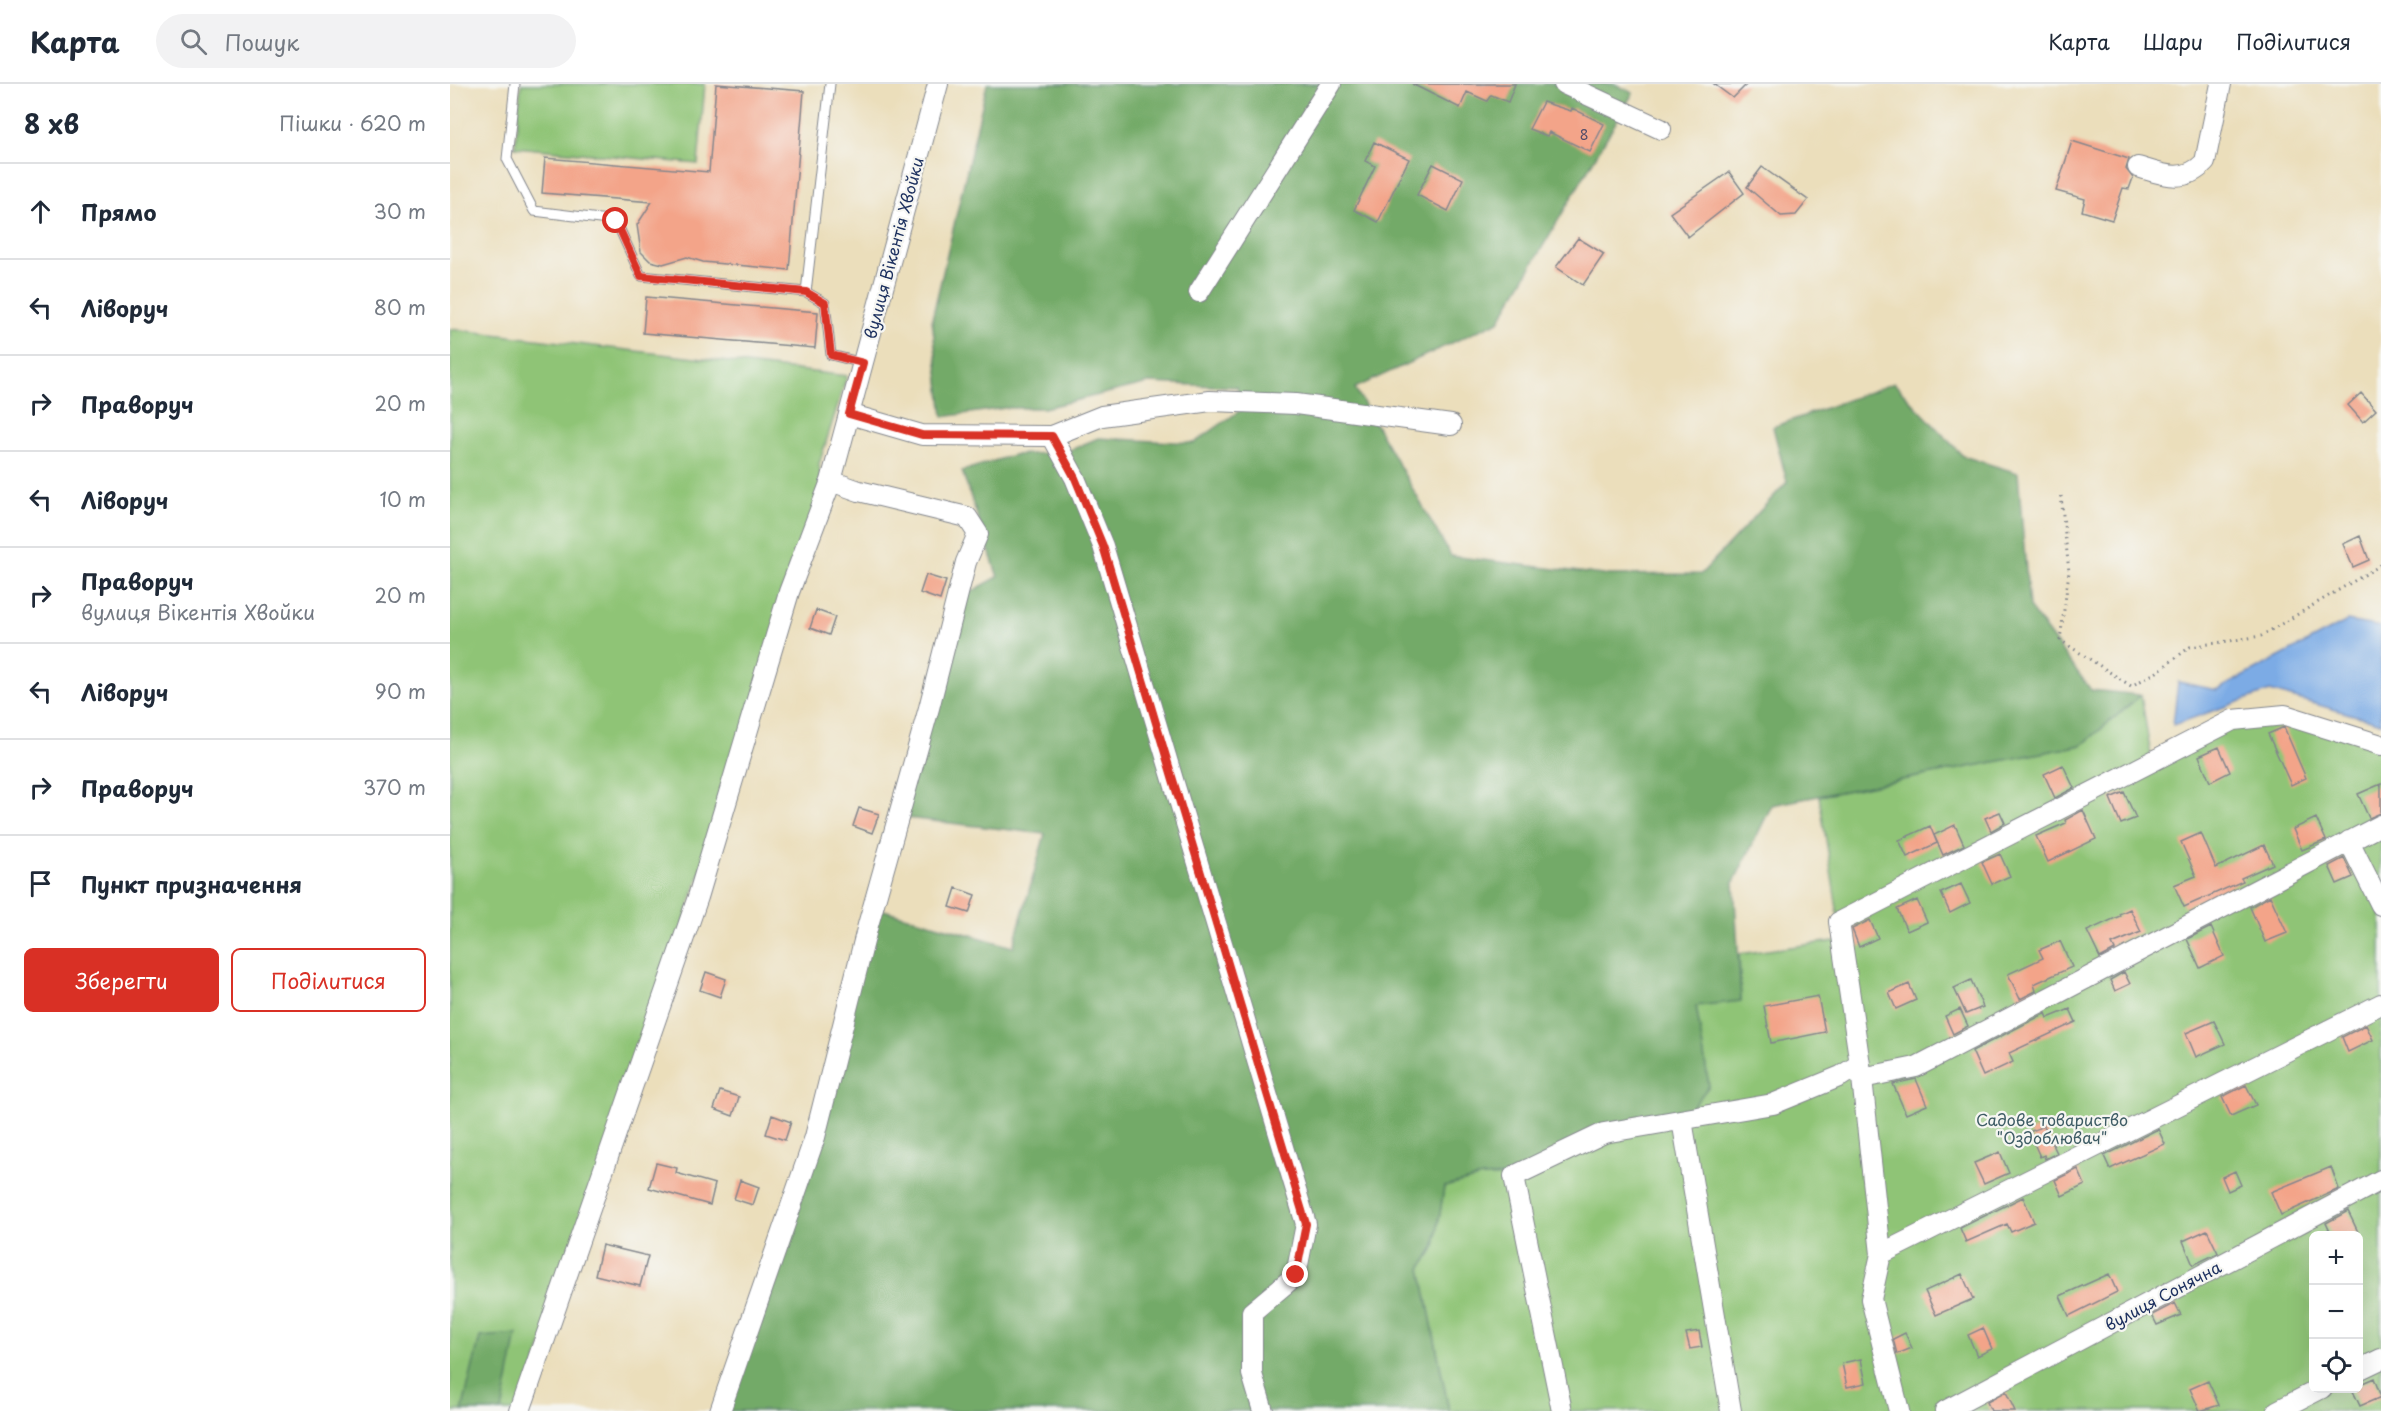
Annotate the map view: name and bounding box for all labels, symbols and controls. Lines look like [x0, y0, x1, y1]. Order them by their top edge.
search box [156, 14, 576, 68]
text: Карта [30, 20, 120, 63]
icon: search [177, 25, 210, 58]
text: Пошук [225, 25, 299, 58]
text: Карта [2048, 25, 2110, 57]
text: Шари [2143, 25, 2203, 57]
text: Поділитися [2236, 25, 2351, 57]
text: 8 хв [24, 104, 79, 143]
text: Пішки · 620 m [279, 108, 426, 138]
house number: 8 [1580, 124, 1588, 145]
street label: вулиця Вікентія Хвойки [857, 154, 929, 341]
icon: ahead [24, 195, 57, 228]
text: Прямо [81, 195, 156, 228]
text: 30 m [373, 196, 426, 226]
route start [602, 207, 628, 233]
icon: left [24, 291, 57, 324]
text: Ліворуч [81, 291, 168, 324]
text: 80 m [374, 292, 426, 322]
icon: right [24, 387, 57, 420]
text: Праворуч [81, 387, 194, 420]
text: 20 m [374, 388, 426, 418]
icon: left [24, 483, 57, 516]
text: Ліворуч [81, 483, 168, 516]
text: 10 m [379, 484, 426, 514]
text: Праворуч [81, 564, 194, 597]
icon: right [24, 579, 57, 612]
text: 20 m [374, 580, 426, 610]
text: вулиця Вікентія Хвойки [81, 597, 315, 627]
icon: left [24, 675, 57, 708]
text: Ліворуч [81, 675, 168, 708]
text: 90 m [375, 676, 426, 706]
icon: right [24, 771, 57, 804]
text: Праворуч [81, 771, 194, 804]
text: 370 m [363, 772, 426, 802]
icon: arrive [24, 867, 57, 900]
text: Пункт призначення [81, 867, 302, 900]
button: Зберегти [24, 948, 219, 1012]
button: Поділитися [231, 948, 426, 1012]
park label: Садове товариство "Оздоблювач" [1976, 1107, 2128, 1149]
map controls [2309, 1231, 2363, 1393]
button: + [2309, 1231, 2363, 1285]
street label: вулиця Сонячна [2100, 1254, 2225, 1336]
route end [1282, 1261, 1308, 1287]
button: − [2309, 1285, 2363, 1339]
button: locate [2309, 1339, 2363, 1393]

